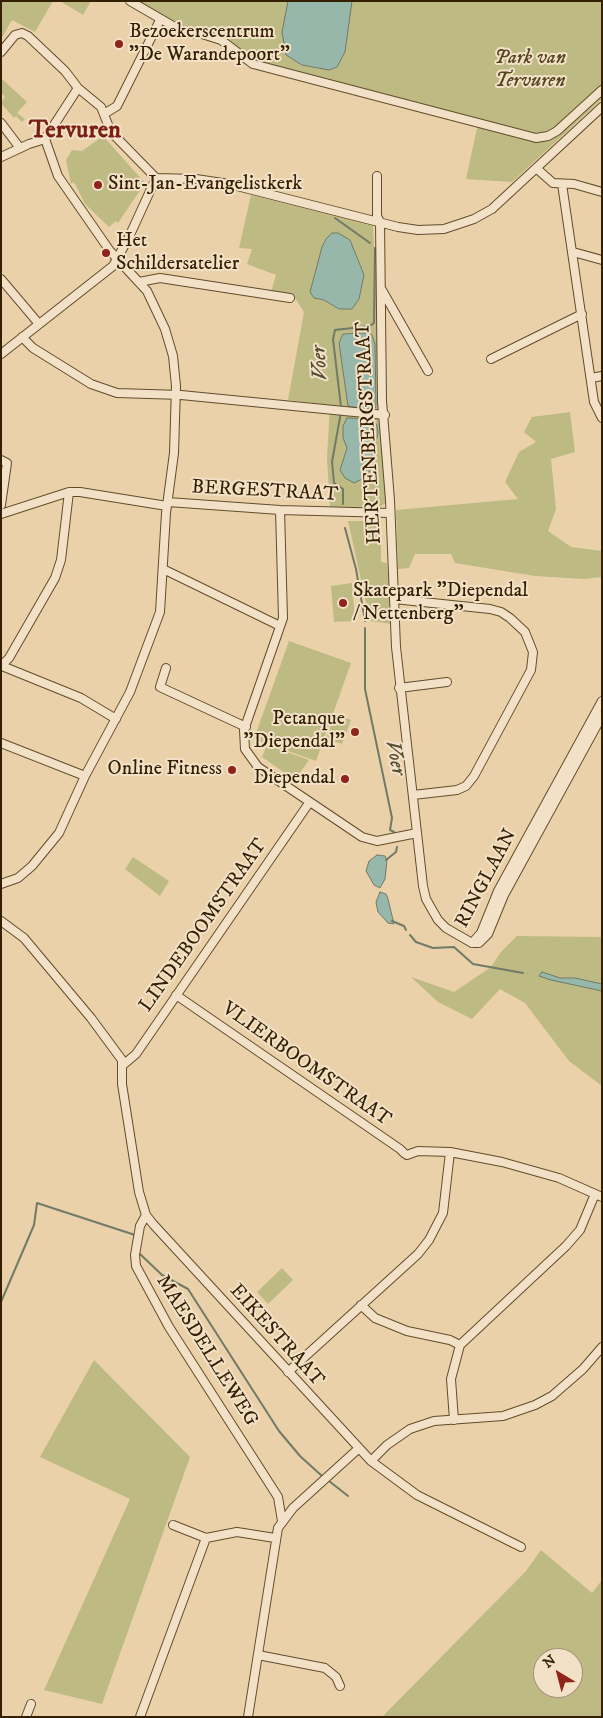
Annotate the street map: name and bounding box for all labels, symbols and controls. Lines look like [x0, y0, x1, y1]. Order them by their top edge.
place label: Bezoekerscentrum "De Warandepoort" [129, 21, 290, 68]
marker: Bezoekerscentrum "De Warandepoort" [113, 38, 125, 50]
park label: Park van Tervuren [494, 47, 566, 94]
district label: Tervuren [29, 117, 121, 147]
place label: Sint-Jan-Evangelistkerk [108, 173, 302, 197]
marker: Sint-Jan-Evangelistkerk [92, 179, 104, 191]
place label: Het Schildersatelier [116, 230, 239, 277]
marker: Het Schildersatelier [100, 247, 112, 259]
street label: HERTENBERGSTRAAT [352, 321, 388, 545]
water label: Voer [307, 345, 335, 381]
street label: BERGESTRAAT [191, 476, 339, 508]
place label: Skatepark "Diependal / Nettenberg" [353, 580, 528, 627]
marker: Skatepark "Diependal / Nettenberg" [337, 597, 349, 609]
place label: Petanque "Diependal" [244, 708, 345, 755]
marker: Petanque "Diependal" [349, 726, 361, 738]
water label: Voer [378, 738, 410, 778]
place label: Online Fitness [108, 758, 222, 782]
marker: Online Fitness [226, 764, 238, 776]
place label: Diependal [253, 767, 335, 791]
marker: Diependal [339, 773, 351, 785]
street label: RINGLAAN [451, 826, 523, 932]
street label: LINDEBOOMSTRAAT [135, 835, 273, 1017]
street label: VLIERBOOMSTRAAT [217, 998, 395, 1132]
street label: MAESDELLEWEG [150, 1271, 262, 1431]
street label: EIKESTRAAT [224, 1280, 328, 1392]
north arrow [533, 1648, 583, 1698]
text: N [540, 1651, 560, 1672]

